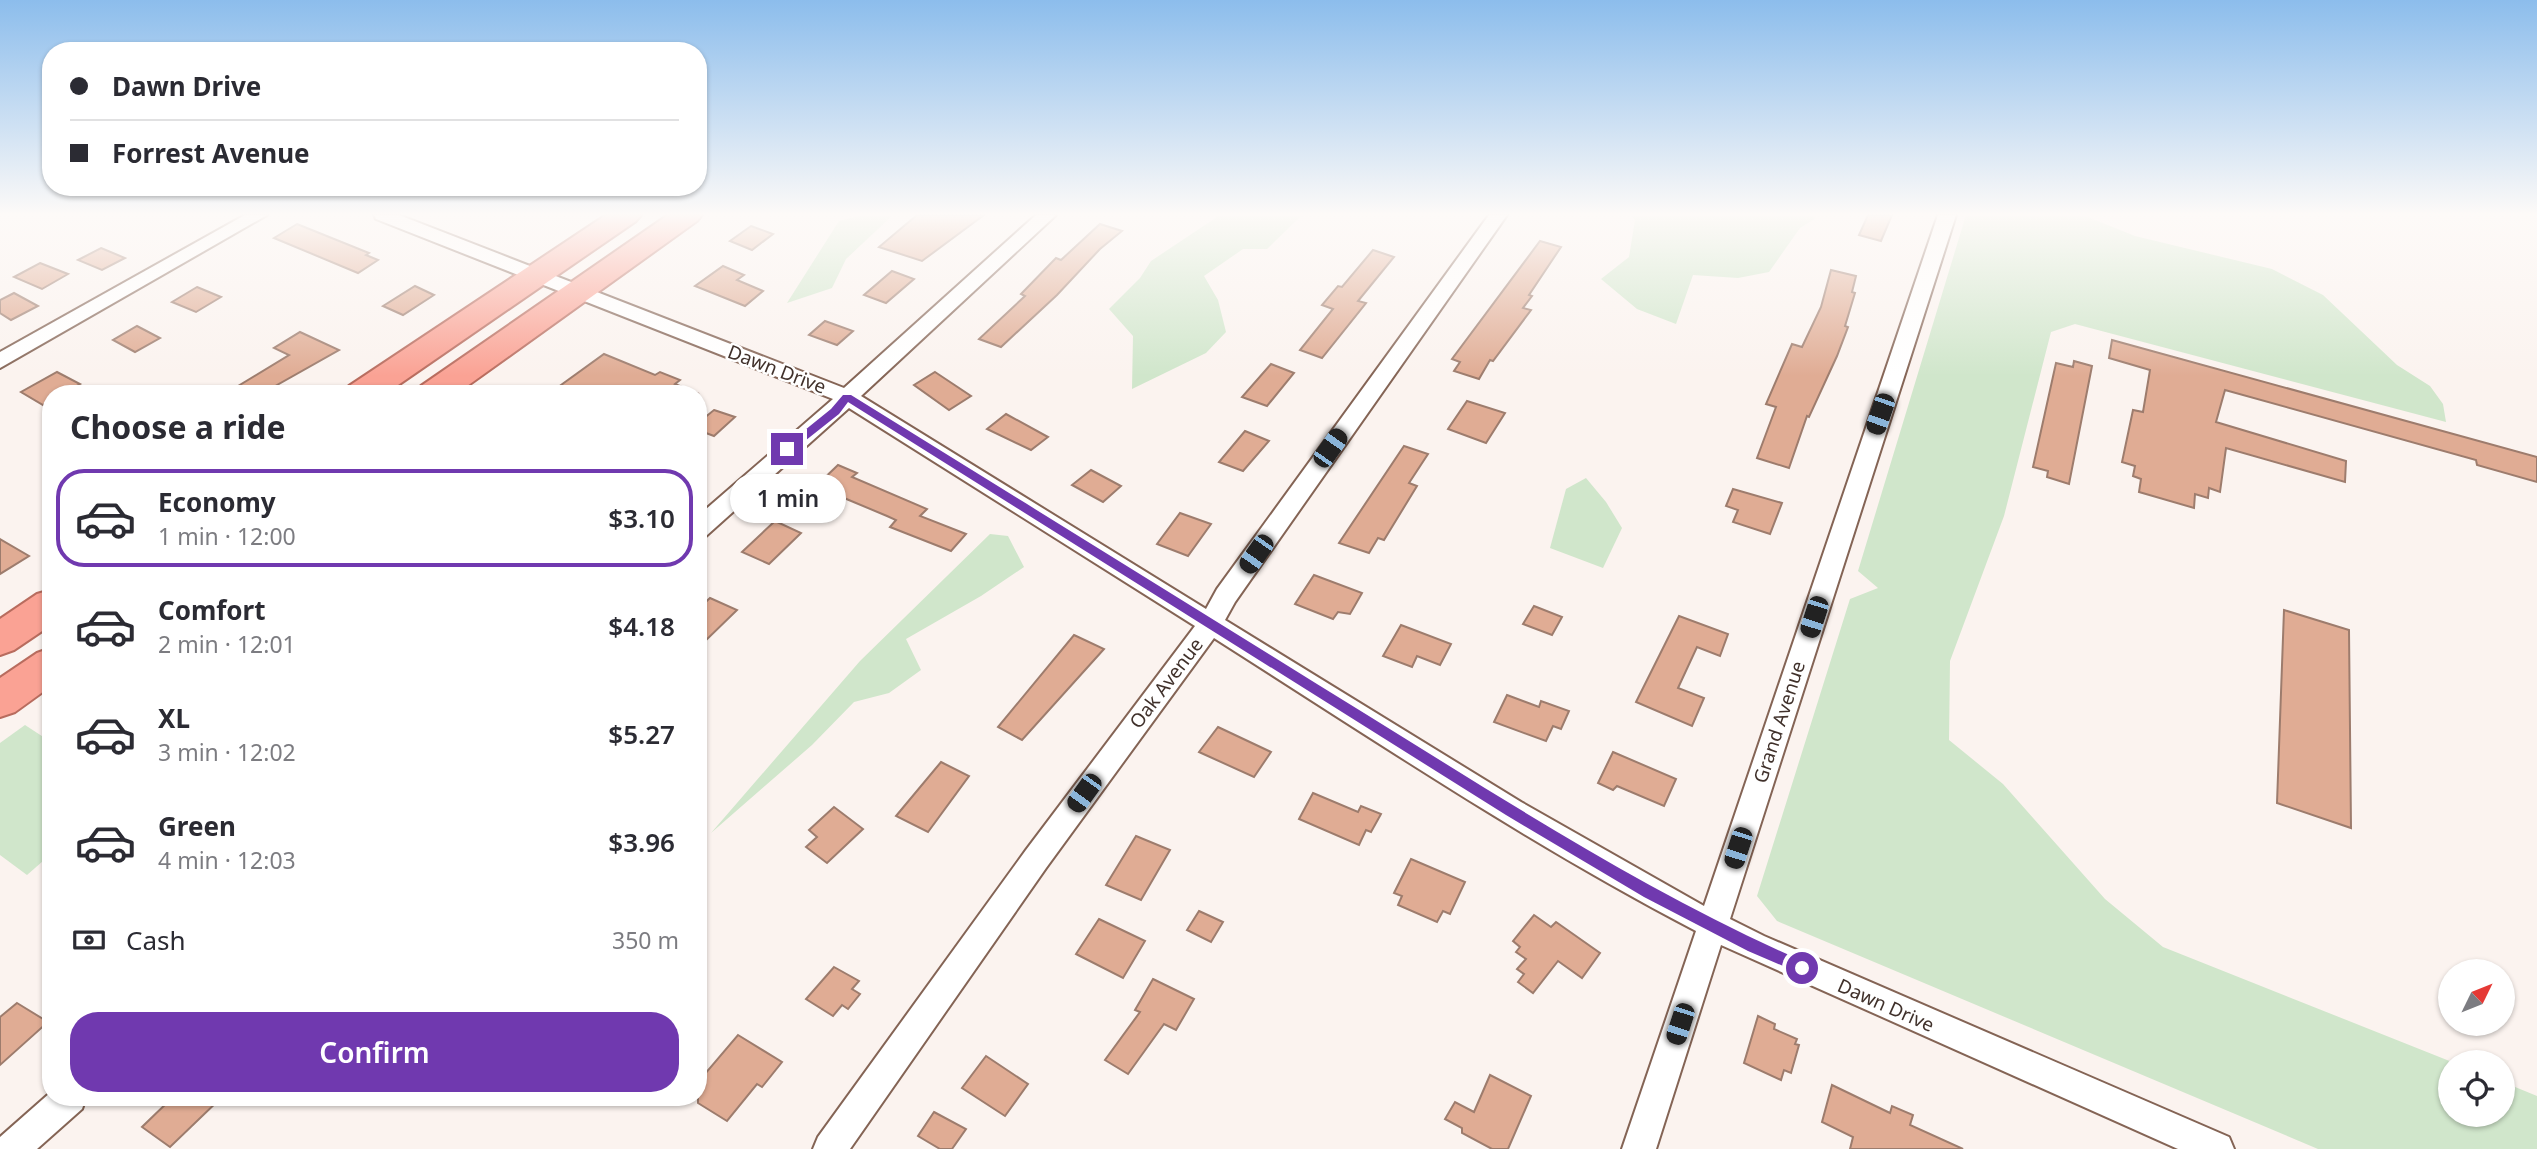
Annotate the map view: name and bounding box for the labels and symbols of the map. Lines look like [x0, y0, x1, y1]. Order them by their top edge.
street label: Dawn Drive [724, 338, 830, 400]
car [1864, 391, 1897, 437]
car [1310, 425, 1351, 471]
route end [771, 433, 803, 465]
callout: 1 min [729, 474, 845, 522]
car [1236, 531, 1277, 577]
car [1798, 594, 1831, 640]
street label: Oak Avenue [1123, 632, 1209, 734]
street label: Grand Avenue [1747, 658, 1811, 786]
car [1064, 770, 1105, 816]
car [1722, 825, 1755, 871]
route start [1786, 952, 1818, 984]
north arrow [2438, 959, 2515, 1036]
street label: Dawn Drive [1834, 972, 1938, 1038]
car [1664, 1001, 1697, 1047]

